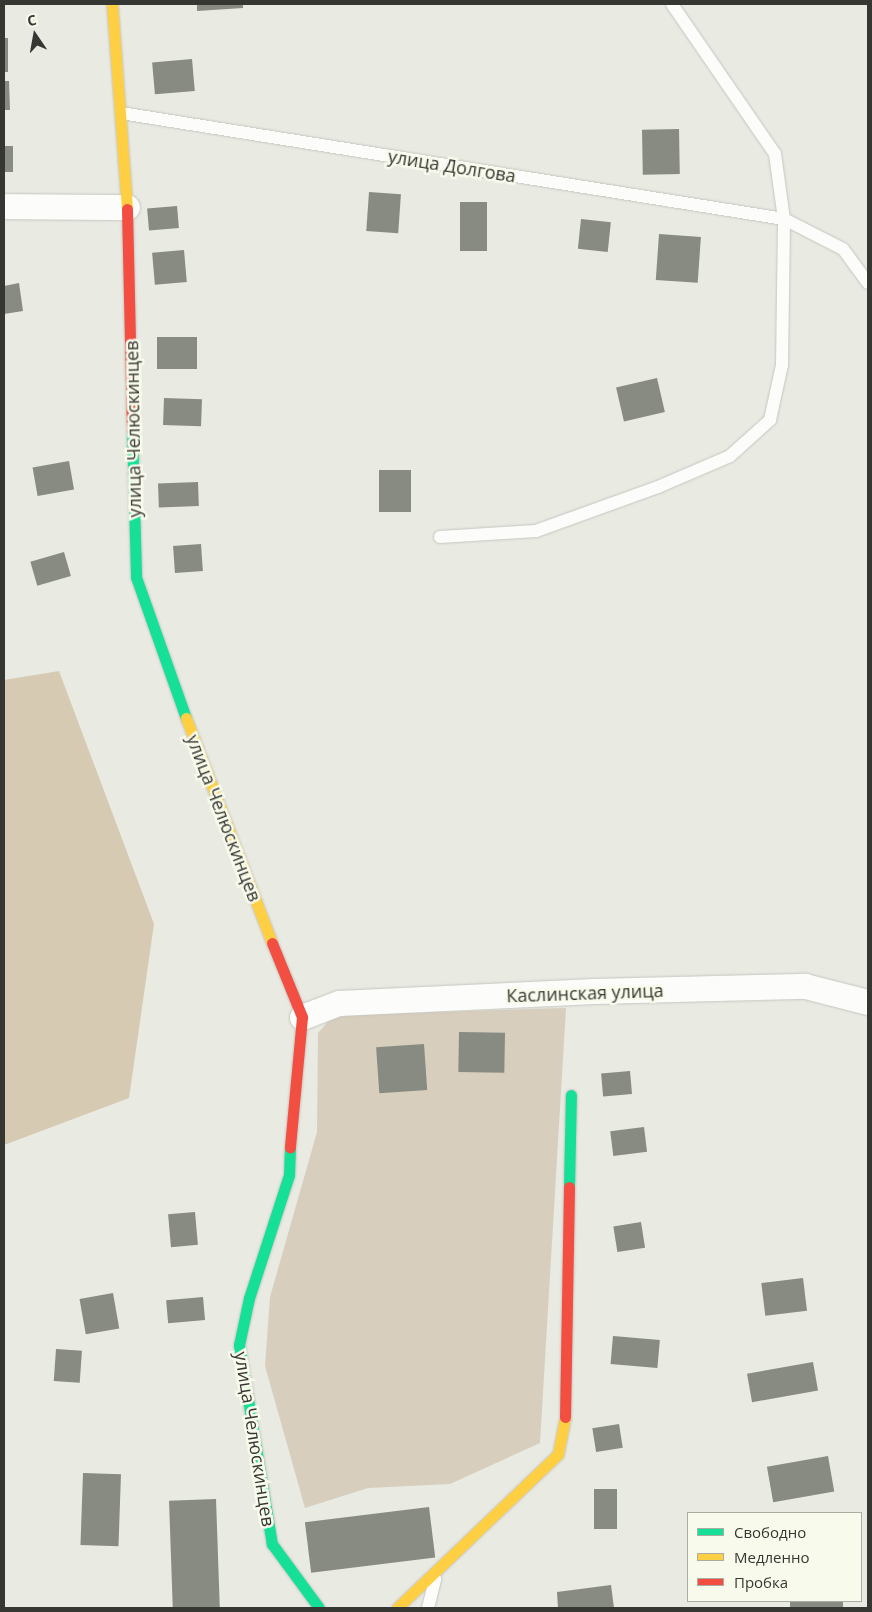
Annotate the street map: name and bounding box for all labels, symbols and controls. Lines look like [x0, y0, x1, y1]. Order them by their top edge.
north arrow [10, 10, 60, 60]
text: С [25, 10, 38, 30]
street label: улица Долгова [387, 145, 517, 187]
street label: улица Челюскинцев [121, 340, 145, 518]
street label: улица Челюскинцев [182, 732, 266, 904]
street label: Каслинская улица [506, 979, 664, 1007]
street label: улица Челюскинцев [230, 1350, 280, 1528]
legend [687, 1512, 862, 1602]
text: Свободно [734, 1522, 806, 1542]
text: Медленно [734, 1547, 810, 1567]
text: Пробка [734, 1572, 788, 1592]

